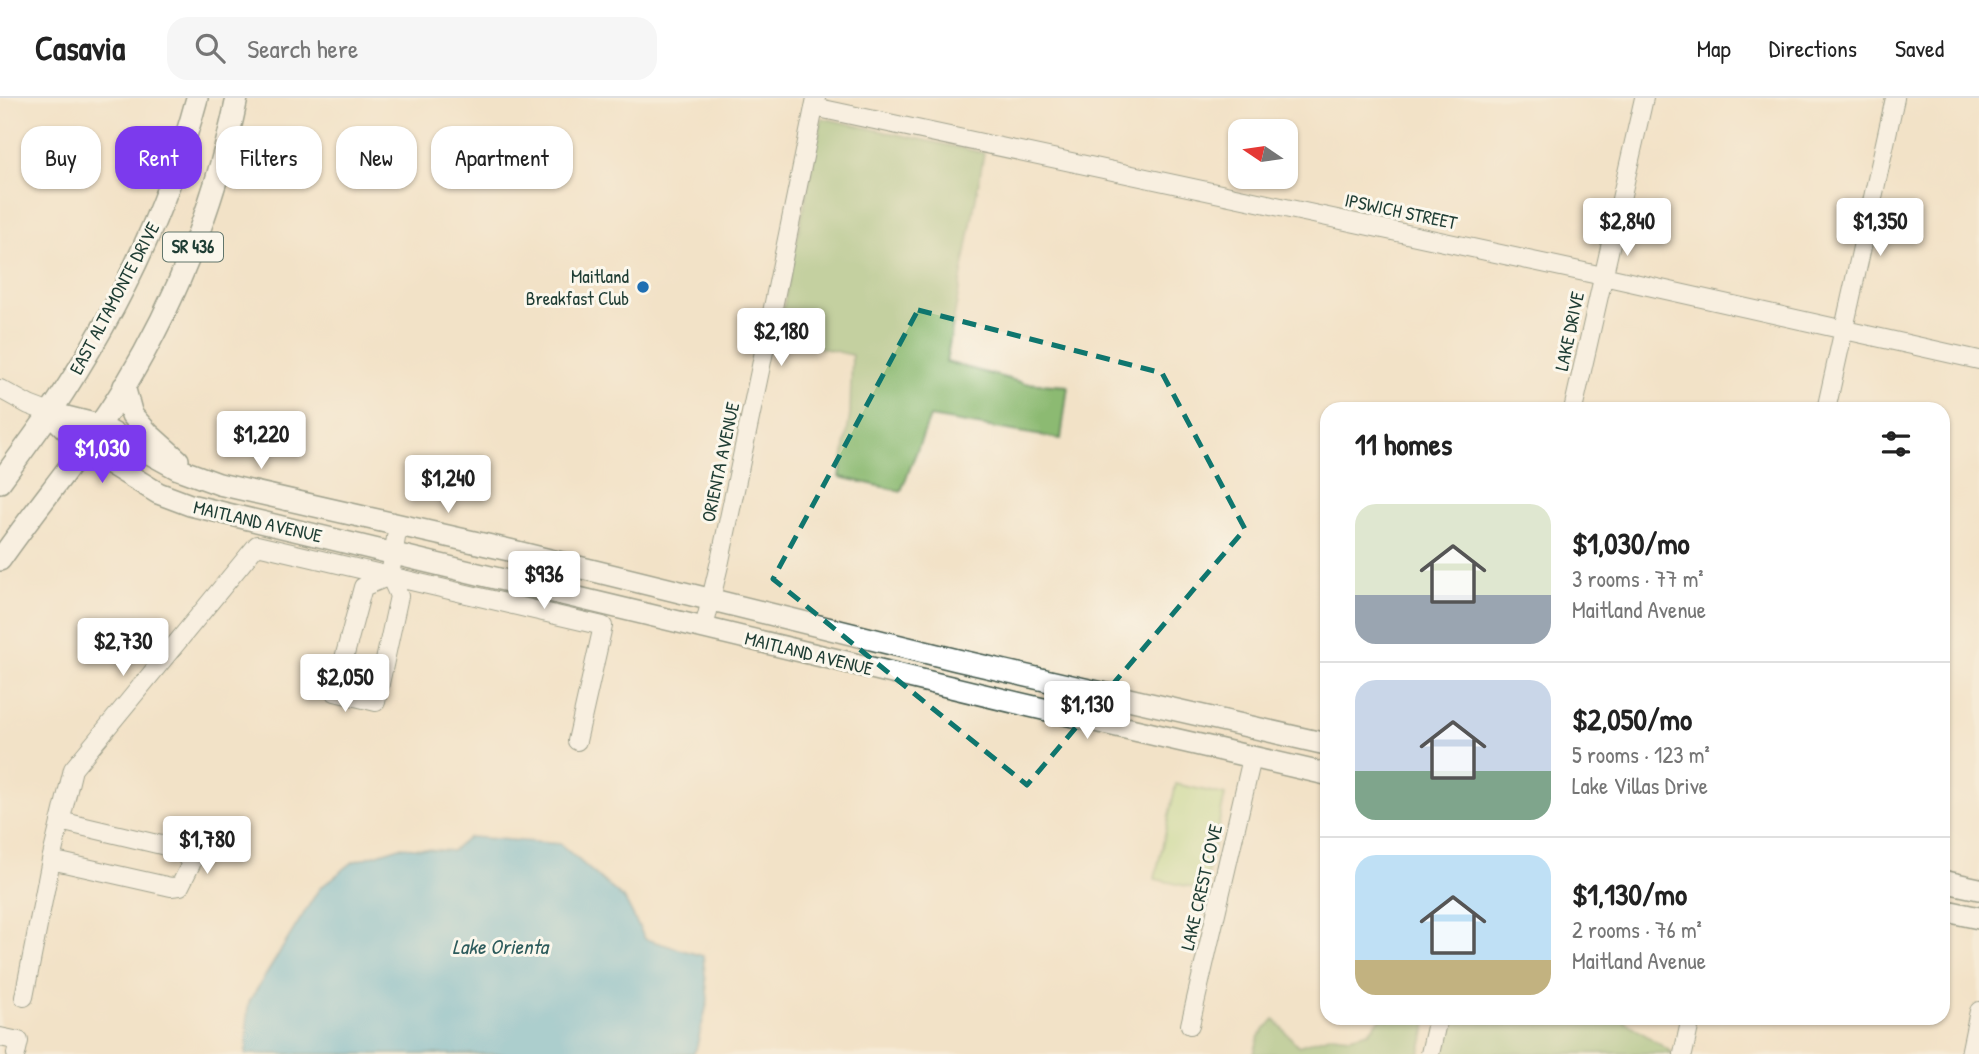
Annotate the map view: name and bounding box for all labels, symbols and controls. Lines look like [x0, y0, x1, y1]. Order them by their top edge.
search box [167, 17, 657, 80]
text: Casavia [35, 26, 125, 70]
icon: search [191, 29, 229, 67]
text: Search here [247, 31, 358, 66]
text: Map [1697, 32, 1731, 64]
text: Directions [1769, 32, 1857, 64]
text: Saved [1895, 32, 1944, 64]
north arrow [1228, 119, 1298, 189]
map controls [1228, 119, 1298, 189]
chip: Buy [21, 126, 101, 189]
chip: Rent [115, 126, 202, 189]
chip: Filters [216, 126, 322, 189]
chip: New [336, 126, 417, 189]
chip: Apartment [431, 126, 573, 189]
street label: IPSWICH STREET [1342, 186, 1461, 236]
pin: $2,840 [1570, 198, 1684, 258]
pin: $1,350 [1823, 198, 1937, 258]
text: $2,840 [1599, 205, 1655, 236]
text: $1,350 [1853, 205, 1908, 236]
street label: EAST ALTAMONTE DRIVE [63, 217, 165, 379]
road number: SR 436 [163, 232, 223, 262]
place label: Maitland Breakfast Club [526, 263, 630, 311]
marker: Maitland Breakfast Club [635, 279, 651, 295]
street label: LAKE DRIVE [1548, 288, 1590, 373]
pin: $2,180 [724, 308, 838, 368]
text: $2,180 [753, 315, 809, 346]
street label: ORIENTA AVENUE [695, 399, 746, 524]
pin: $1,220 [204, 412, 318, 471]
text: $1,220 [233, 418, 289, 449]
text: 11 homes [1355, 424, 1452, 464]
icon: filters [1877, 425, 1915, 463]
pin: $1,030 [45, 426, 159, 485]
text: $1,030 [74, 432, 130, 463]
pin: $1,240 [391, 456, 505, 515]
text: $1,240 [421, 462, 475, 493]
street label: MAITLAND AVENUE [191, 494, 325, 549]
text: $1,030/mo [1572, 523, 1690, 563]
icon: home [1411, 532, 1495, 616]
pin: $936 [503, 552, 585, 611]
text: $936 [524, 558, 564, 589]
text: 3 rooms · 77 m² [1572, 563, 1704, 594]
text: Maitland Avenue [1572, 594, 1706, 625]
pin: $2,730 [66, 618, 180, 678]
text: $2,730 [93, 625, 153, 656]
street label: MAITLAND AVENUE [742, 625, 876, 682]
pin: $2,050 [288, 654, 402, 714]
text: $2,050 [316, 661, 374, 692]
pin: $1,130 [1030, 682, 1144, 741]
text: $1,130 [1060, 688, 1114, 719]
text: $2,050/mo [1572, 699, 1692, 739]
icon: home [1411, 708, 1495, 792]
text: 5 rooms · 123 m² [1572, 739, 1710, 770]
text: Lake Villas Drive [1572, 770, 1708, 801]
pin: $1,780 [150, 816, 264, 876]
street label: LAKE CREST COVE [1174, 821, 1228, 953]
text: $1,780 [179, 823, 235, 854]
text: $1,130/mo [1572, 874, 1687, 914]
icon: home [1411, 883, 1495, 967]
text: 2 rooms · 76 m² [1572, 914, 1702, 945]
water label: Lake Orienta [452, 932, 551, 961]
text: Maitland Avenue [1572, 945, 1706, 976]

